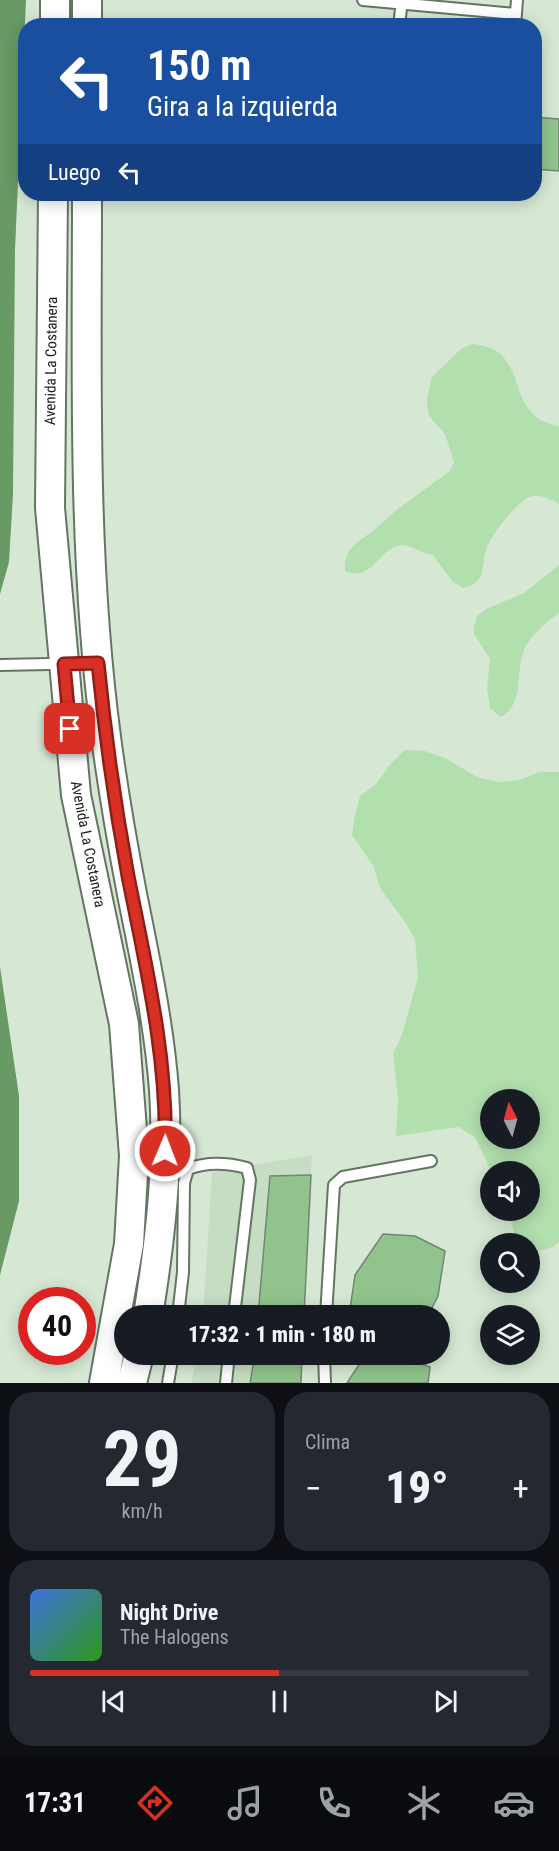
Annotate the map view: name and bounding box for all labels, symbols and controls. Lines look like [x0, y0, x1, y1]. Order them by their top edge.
text: 150 m [147, 41, 252, 90]
icon: left [48, 42, 126, 120]
text: Gira a la izquierda [147, 91, 338, 123]
icon: left [113, 156, 146, 189]
text: Luego [48, 160, 101, 185]
street label: Avenida La Costanera [41, 297, 61, 425]
pin [44, 703, 95, 754]
icon: arrive [53, 712, 86, 745]
street label: Avenida La Costanera [67, 779, 109, 909]
north arrow [480, 1089, 540, 1149]
map controls [480, 1089, 540, 1365]
position arrow [133, 1119, 197, 1183]
button: sound [480, 1161, 540, 1221]
button: search [480, 1233, 540, 1293]
speed limit sign: 40 [18, 1287, 96, 1365]
button: layers [480, 1305, 540, 1365]
text: 17:32 · 1 min · 180 m [188, 1322, 376, 1347]
text: 29 [103, 1414, 181, 1505]
text: Clima [305, 1430, 350, 1454]
text: 19° [385, 1461, 449, 1514]
text: − [305, 1469, 322, 1508]
text: + [513, 1469, 529, 1508]
text: km/h [121, 1499, 163, 1523]
text: Night Drive [120, 1600, 218, 1625]
text: The Halogens [120, 1625, 229, 1649]
icon: previous [97, 1685, 130, 1718]
icon: pause [263, 1685, 296, 1718]
icon: next [429, 1685, 462, 1718]
icon: directions [134, 1782, 176, 1824]
icon: music [224, 1782, 266, 1824]
icon: phone [313, 1782, 355, 1824]
icon: climate [403, 1782, 445, 1824]
icon: car [493, 1782, 535, 1824]
text: 17:31 [24, 1787, 86, 1819]

